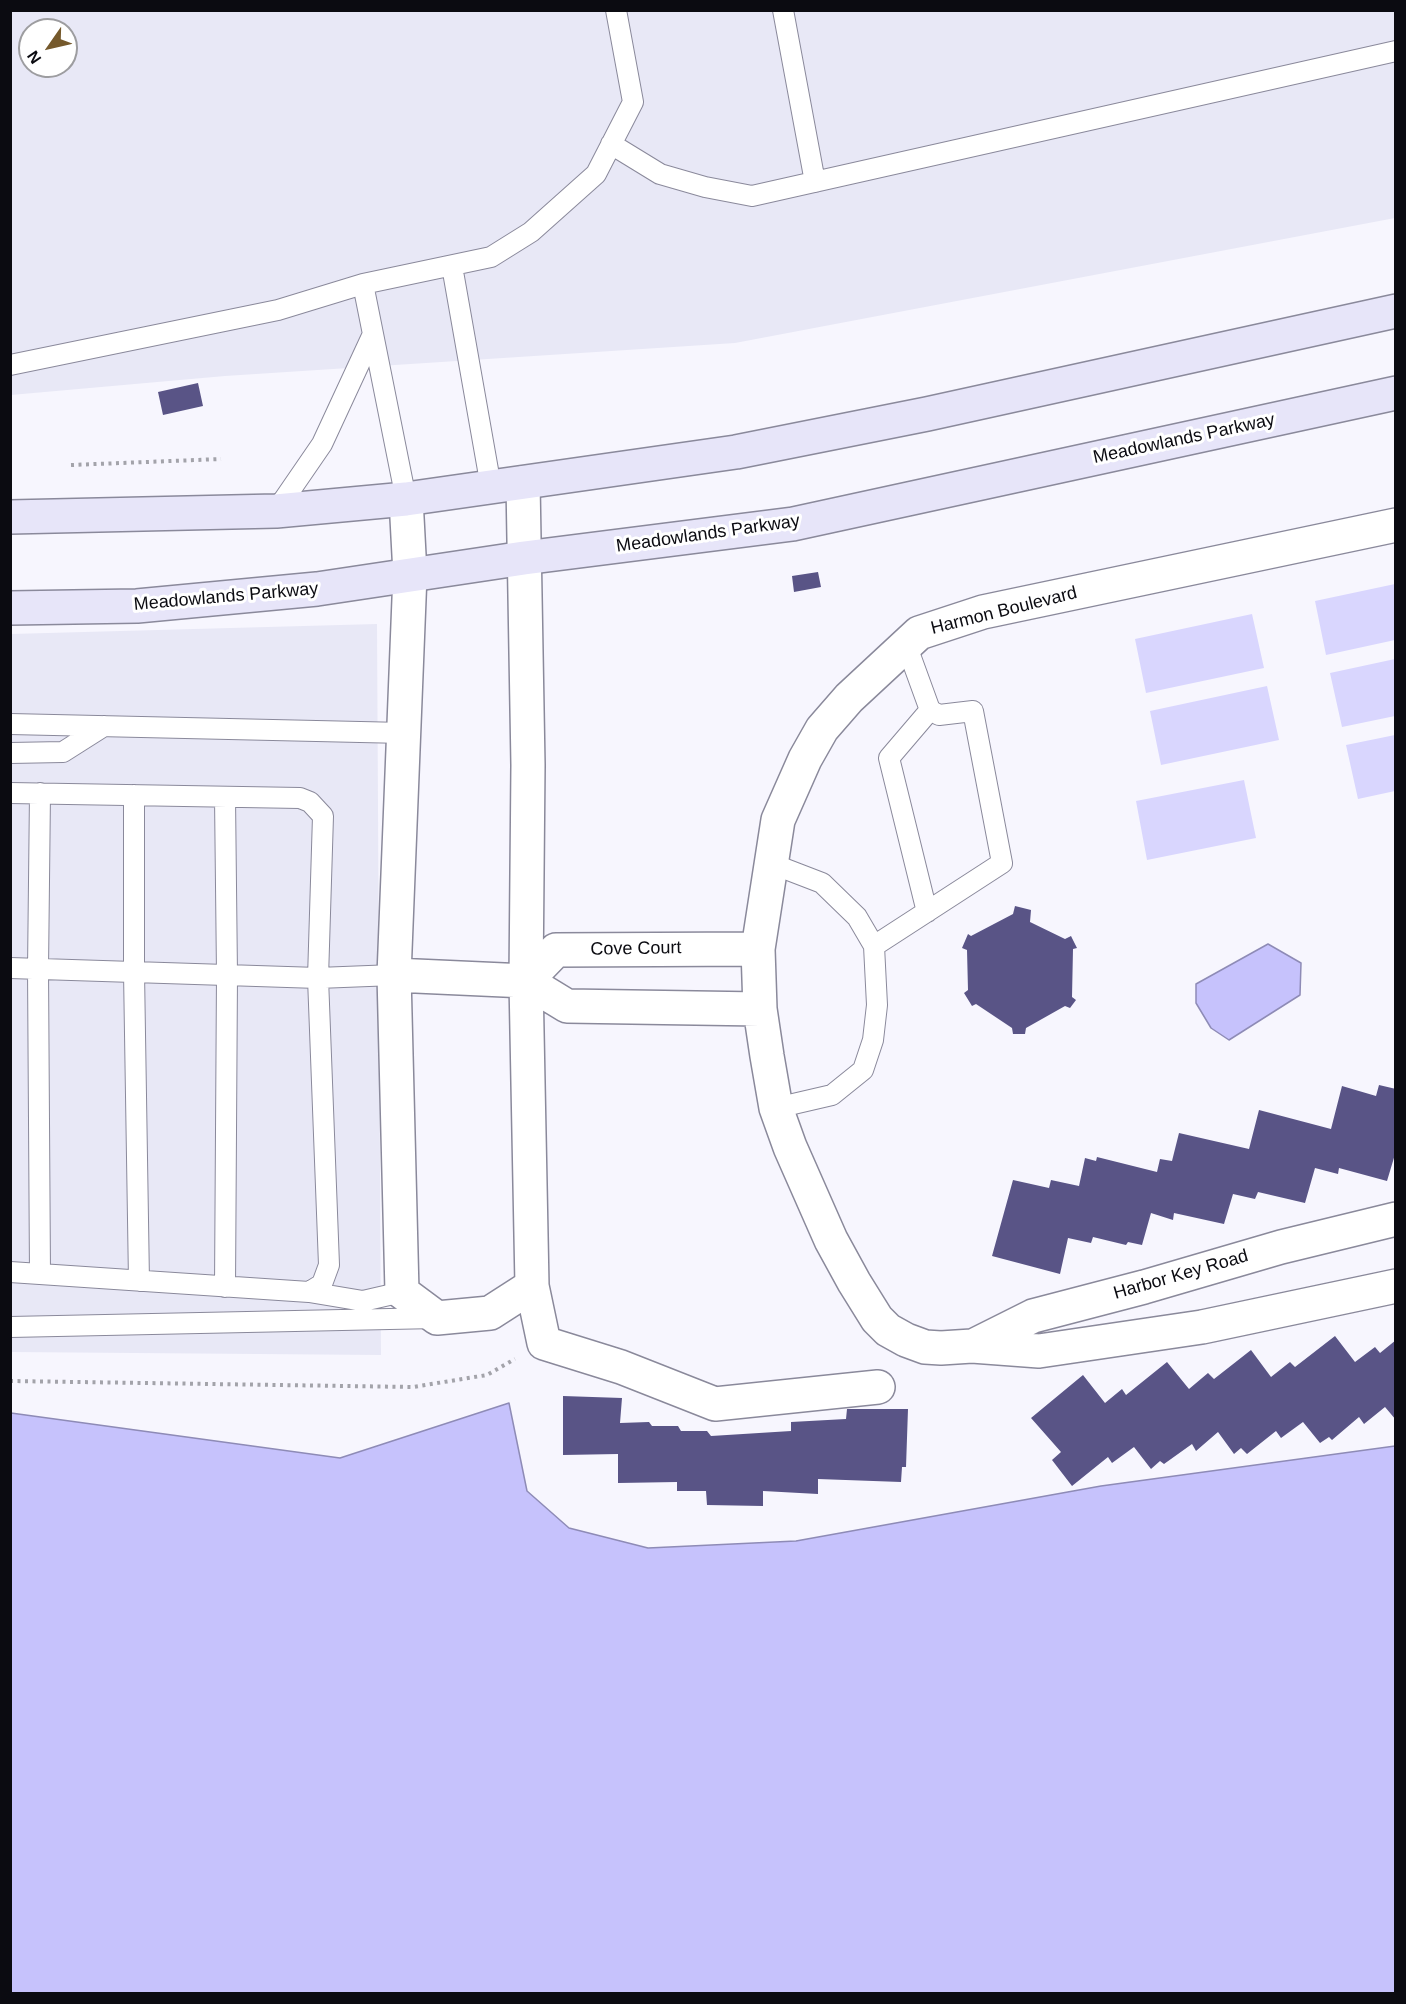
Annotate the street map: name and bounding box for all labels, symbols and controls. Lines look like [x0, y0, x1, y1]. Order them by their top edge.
north arrow [18, 18, 78, 78]
text: N [24, 48, 45, 67]
street label: Meadowlands Parkway [1091, 409, 1277, 469]
street label: Meadowlands Parkway [615, 510, 801, 558]
street label: Meadowlands Parkway [133, 578, 319, 616]
street label: Harmon Boulevard [929, 582, 1079, 640]
street label: Cove Court [590, 937, 682, 961]
street label: Harbor Key Road [1111, 1245, 1251, 1305]

